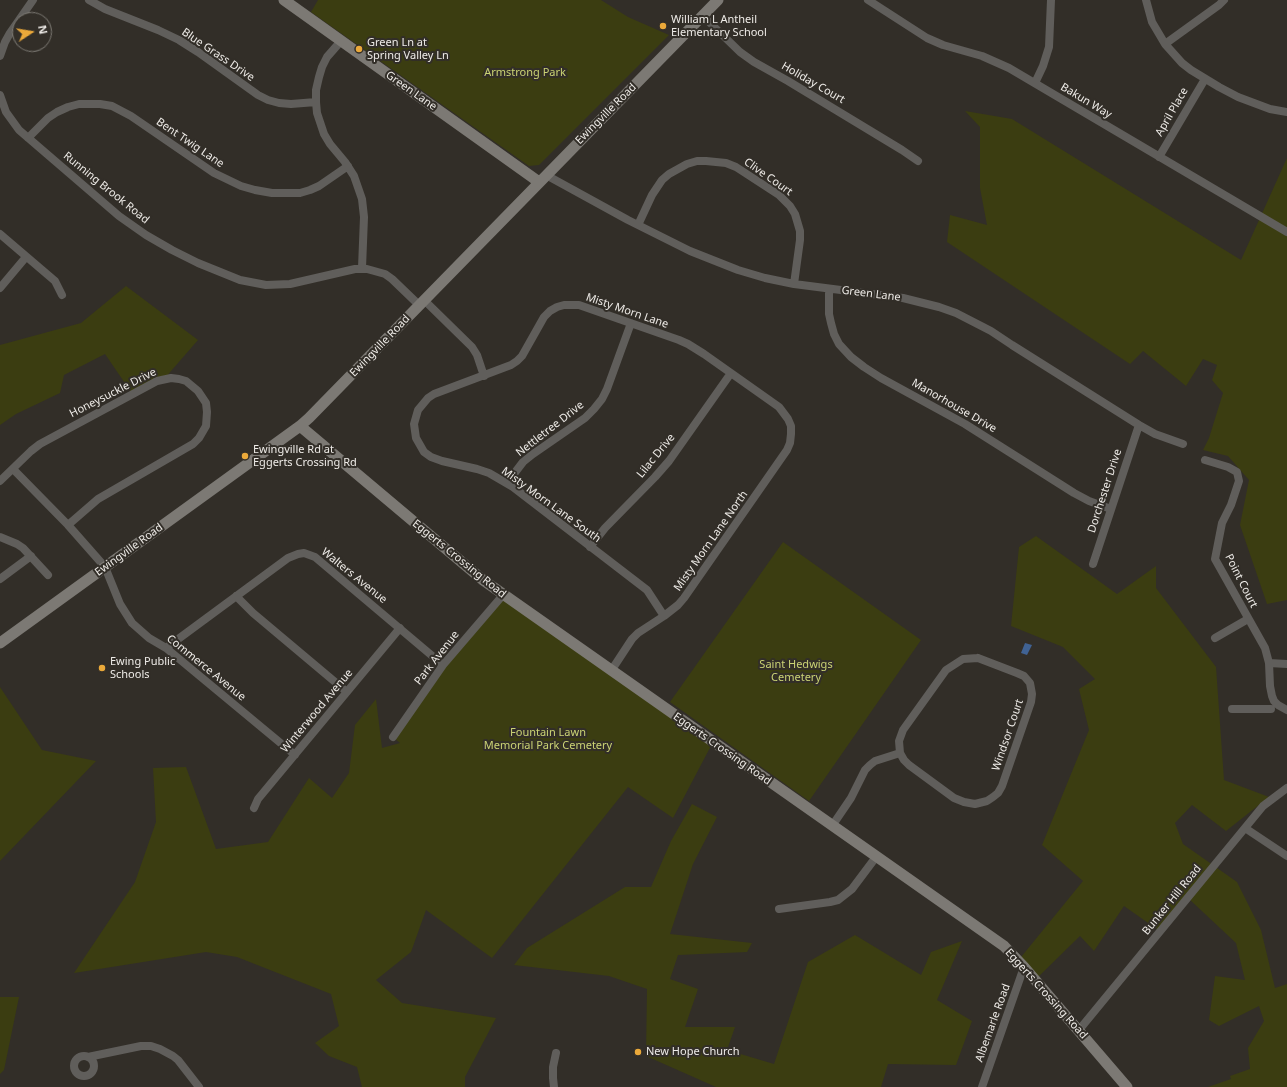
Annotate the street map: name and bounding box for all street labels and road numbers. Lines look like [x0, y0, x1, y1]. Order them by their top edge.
street label: Blue Grass Drive [179, 26, 257, 84]
street label: Holiday Court [779, 60, 847, 106]
street label: Green Lane [383, 69, 439, 113]
street label: Ewingville Road [573, 81, 639, 147]
street label: Bakun Way [1058, 81, 1114, 121]
street label: April Place [1153, 85, 1191, 139]
street label: Bent Twig Lane [154, 115, 226, 171]
street label: Running Brook Road [60, 149, 152, 227]
street label: Clive Court [741, 155, 795, 199]
street label: Green Lane [841, 284, 901, 304]
street label: Misty Morn Lane [584, 291, 670, 331]
street label: Ewingville Road [347, 312, 413, 380]
street label: Honeysuckle Drive [67, 365, 159, 421]
street label: Manorhouse Drive [909, 376, 999, 436]
street label: Nettletree Drive [514, 398, 586, 460]
street label: Lilac Drive [634, 431, 678, 481]
street label: Dorchester Drive [1085, 447, 1125, 535]
street label: Misty Morn Lane South [499, 465, 603, 545]
street label: Misty Morn Lane North [671, 488, 751, 594]
street label: Eggerts Crossing Road [410, 517, 508, 601]
street label: Ewingville Road [92, 521, 166, 579]
street label: Walters Avenue [319, 546, 389, 606]
street label: Point Court [1222, 552, 1260, 610]
street label: Park Avenue [412, 628, 462, 688]
street label: Commerce Avenue [164, 632, 248, 704]
street label: Winterwood Avenue [278, 667, 356, 755]
street label: Windsor Court [990, 697, 1026, 773]
street label: Eggerts Crossing Road [670, 710, 774, 788]
street label: Bunker Hill Road [1140, 862, 1204, 938]
street label: Eggerts Crossing Road [1002, 946, 1090, 1042]
street label: Albemarle Road [973, 982, 1013, 1064]

